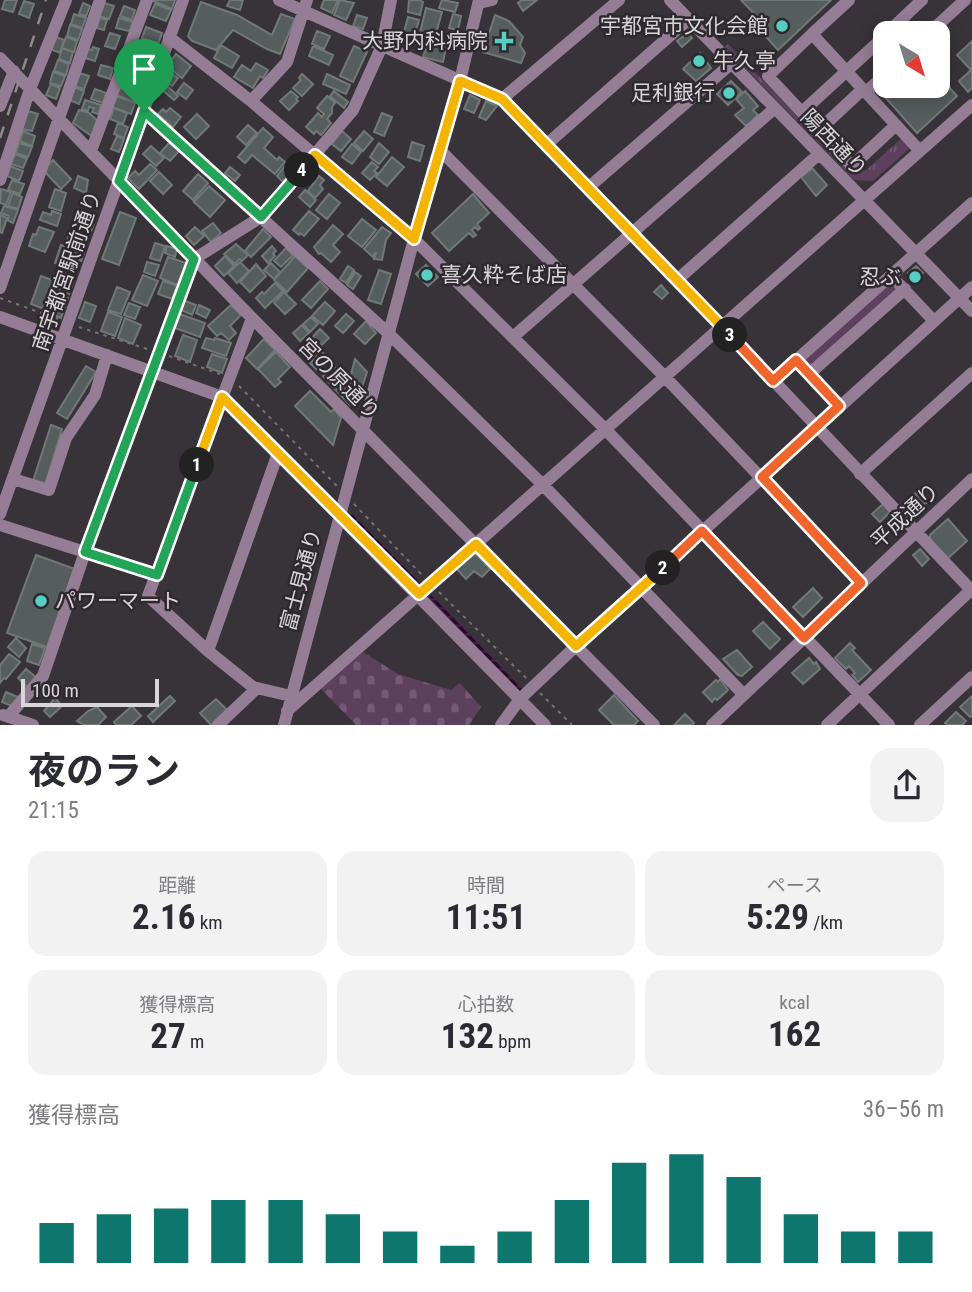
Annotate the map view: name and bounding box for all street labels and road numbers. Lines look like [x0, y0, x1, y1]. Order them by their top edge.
street label: 陽西通り [796, 104, 872, 182]
street label: 南宇都宮駅前通り [28, 188, 106, 354]
street label: 宮の原通り [293, 333, 385, 425]
street label: 平成通り [866, 479, 944, 553]
street label: 富士見通り [276, 526, 326, 634]

